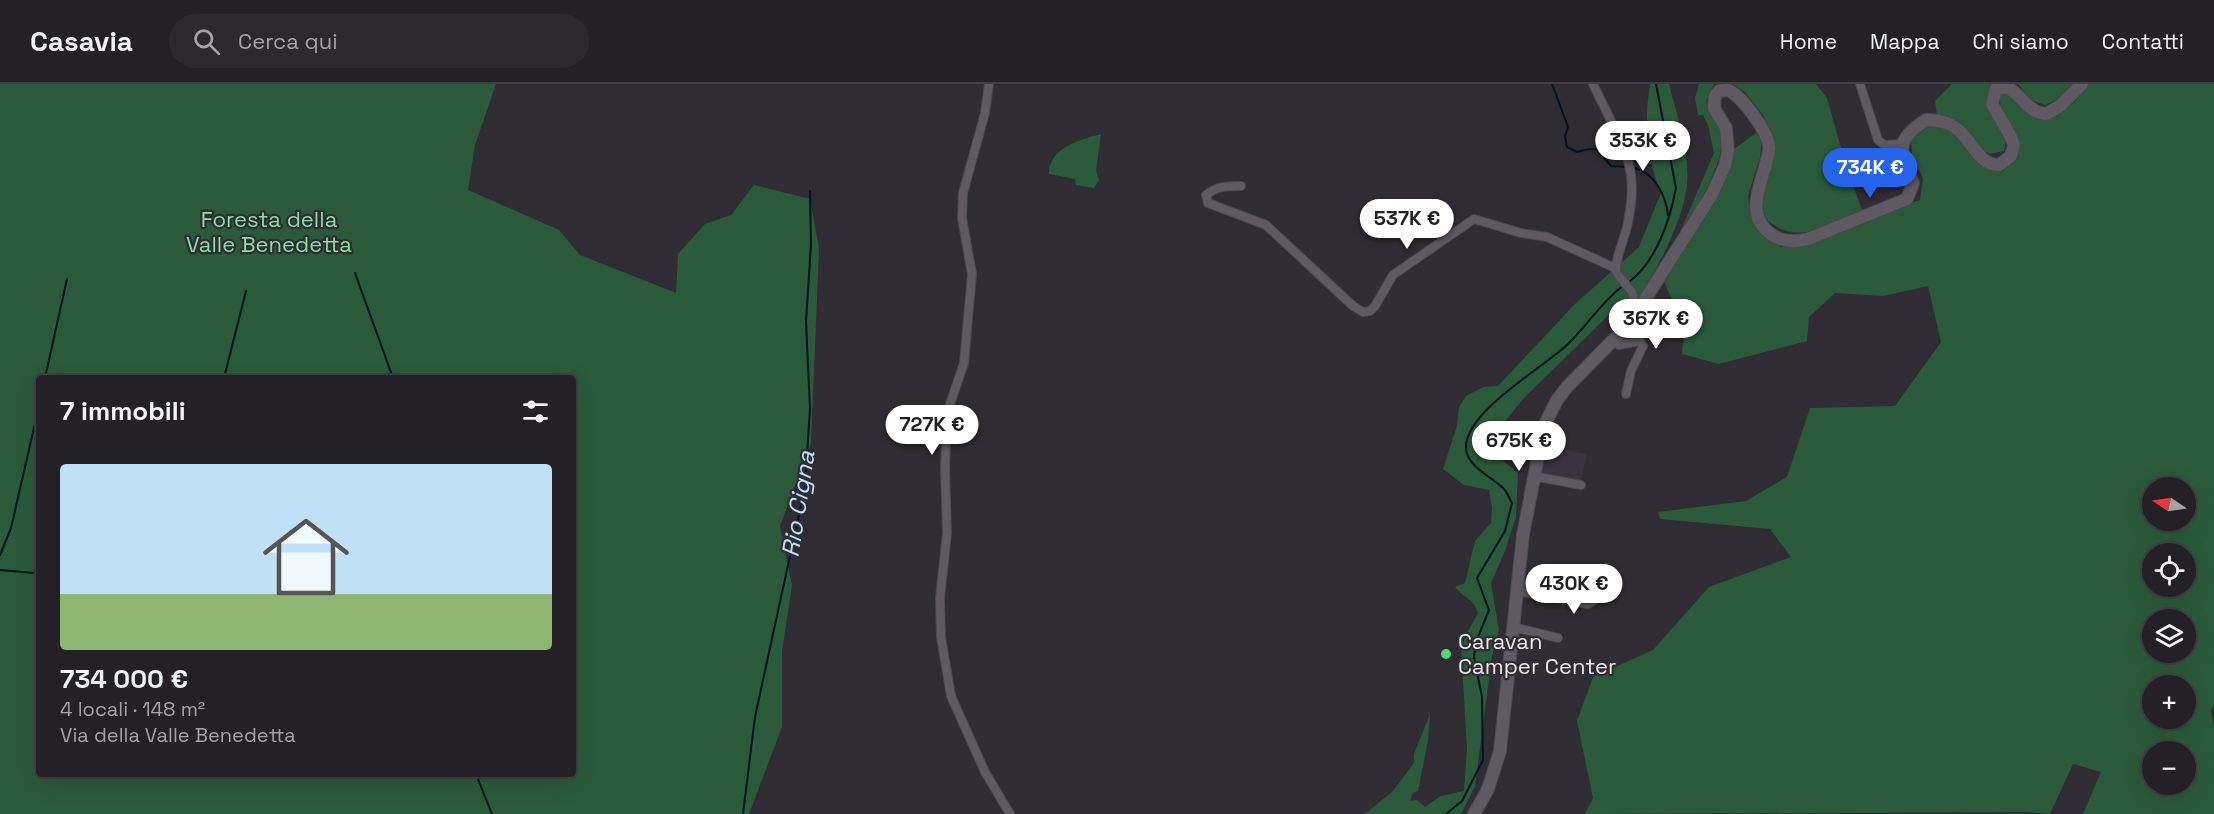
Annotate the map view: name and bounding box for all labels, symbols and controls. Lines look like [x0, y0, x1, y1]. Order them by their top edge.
search box [169, 14, 589, 68]
text: Casavia [30, 23, 133, 59]
icon: search [190, 25, 223, 58]
text: Cerca qui [238, 27, 338, 55]
text: Home [1780, 28, 1837, 55]
text: Mappa [1870, 28, 1939, 55]
text: Chi siamo [1972, 28, 2069, 55]
text: Contatti [2102, 28, 2184, 55]
pin: 353K € [1594, 121, 1692, 172]
text: 353K € [1609, 127, 1677, 153]
pin: 734K € [1821, 148, 1919, 199]
text: 734K € [1836, 154, 1904, 180]
pin: 537K € [1358, 199, 1456, 250]
park label: Foresta della Valle Benedetta [186, 205, 352, 258]
text: 537K € [1374, 205, 1440, 231]
pin: 367K € [1607, 299, 1705, 350]
text: 367K € [1623, 305, 1689, 331]
text: 7 immobili [60, 394, 186, 428]
icon: filters [519, 395, 552, 428]
pin: 727K € [883, 405, 981, 456]
text: 727K € [900, 411, 964, 437]
pin: 675K € [1470, 421, 1568, 472]
text: 675K € [1486, 427, 1552, 453]
water label: Rio Cigna [774, 448, 822, 559]
north arrow [2142, 477, 2196, 531]
map controls [2142, 477, 2196, 795]
icon: home [252, 503, 360, 611]
button: locate [2142, 543, 2196, 597]
pin: 430K € [1525, 564, 1623, 615]
text: 430K € [1540, 570, 1609, 596]
button: layers [2142, 609, 2196, 663]
place label: Caravan Camper Center [1458, 627, 1616, 680]
marker: Caravan Camper Center [1439, 647, 1453, 661]
text: 734 000 € [60, 662, 188, 696]
button: + [2142, 675, 2196, 729]
text: 4 locali · 148 m² [60, 696, 205, 722]
text: Via della Valle Benedetta [60, 722, 296, 748]
button: − [2142, 741, 2196, 795]

